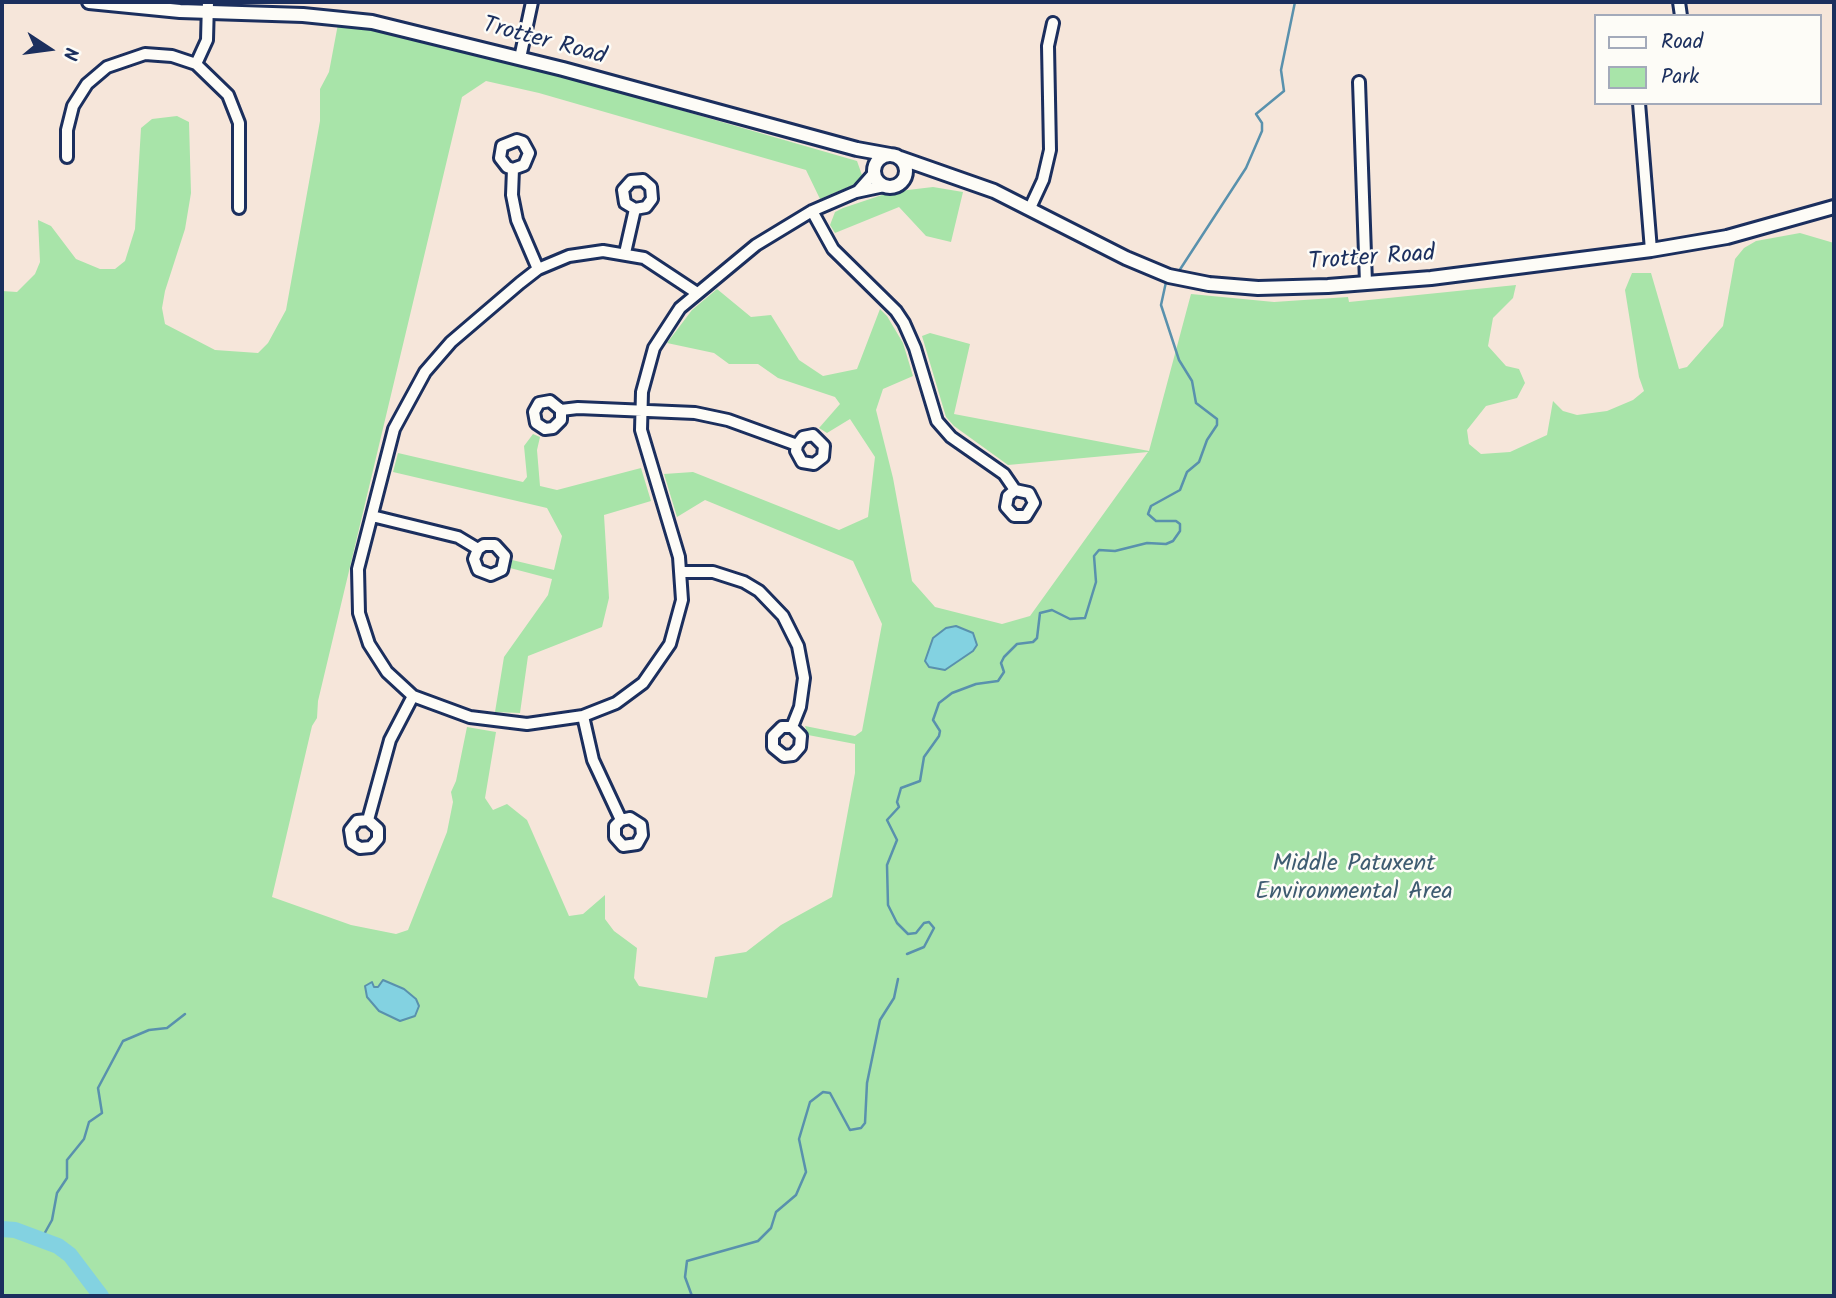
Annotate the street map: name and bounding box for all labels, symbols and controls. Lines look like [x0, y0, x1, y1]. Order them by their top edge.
street label: Trotter Road [479, 13, 609, 73]
north arrow [14, 14, 84, 84]
legend [1594, 14, 1822, 105]
text: Road [1661, 26, 1703, 59]
text: N [53, 45, 85, 63]
text: Park [1661, 61, 1699, 94]
street label: Trotter Road [1308, 241, 1436, 279]
park label: Middle Patuxent Environmental Area [1255, 852, 1453, 908]

